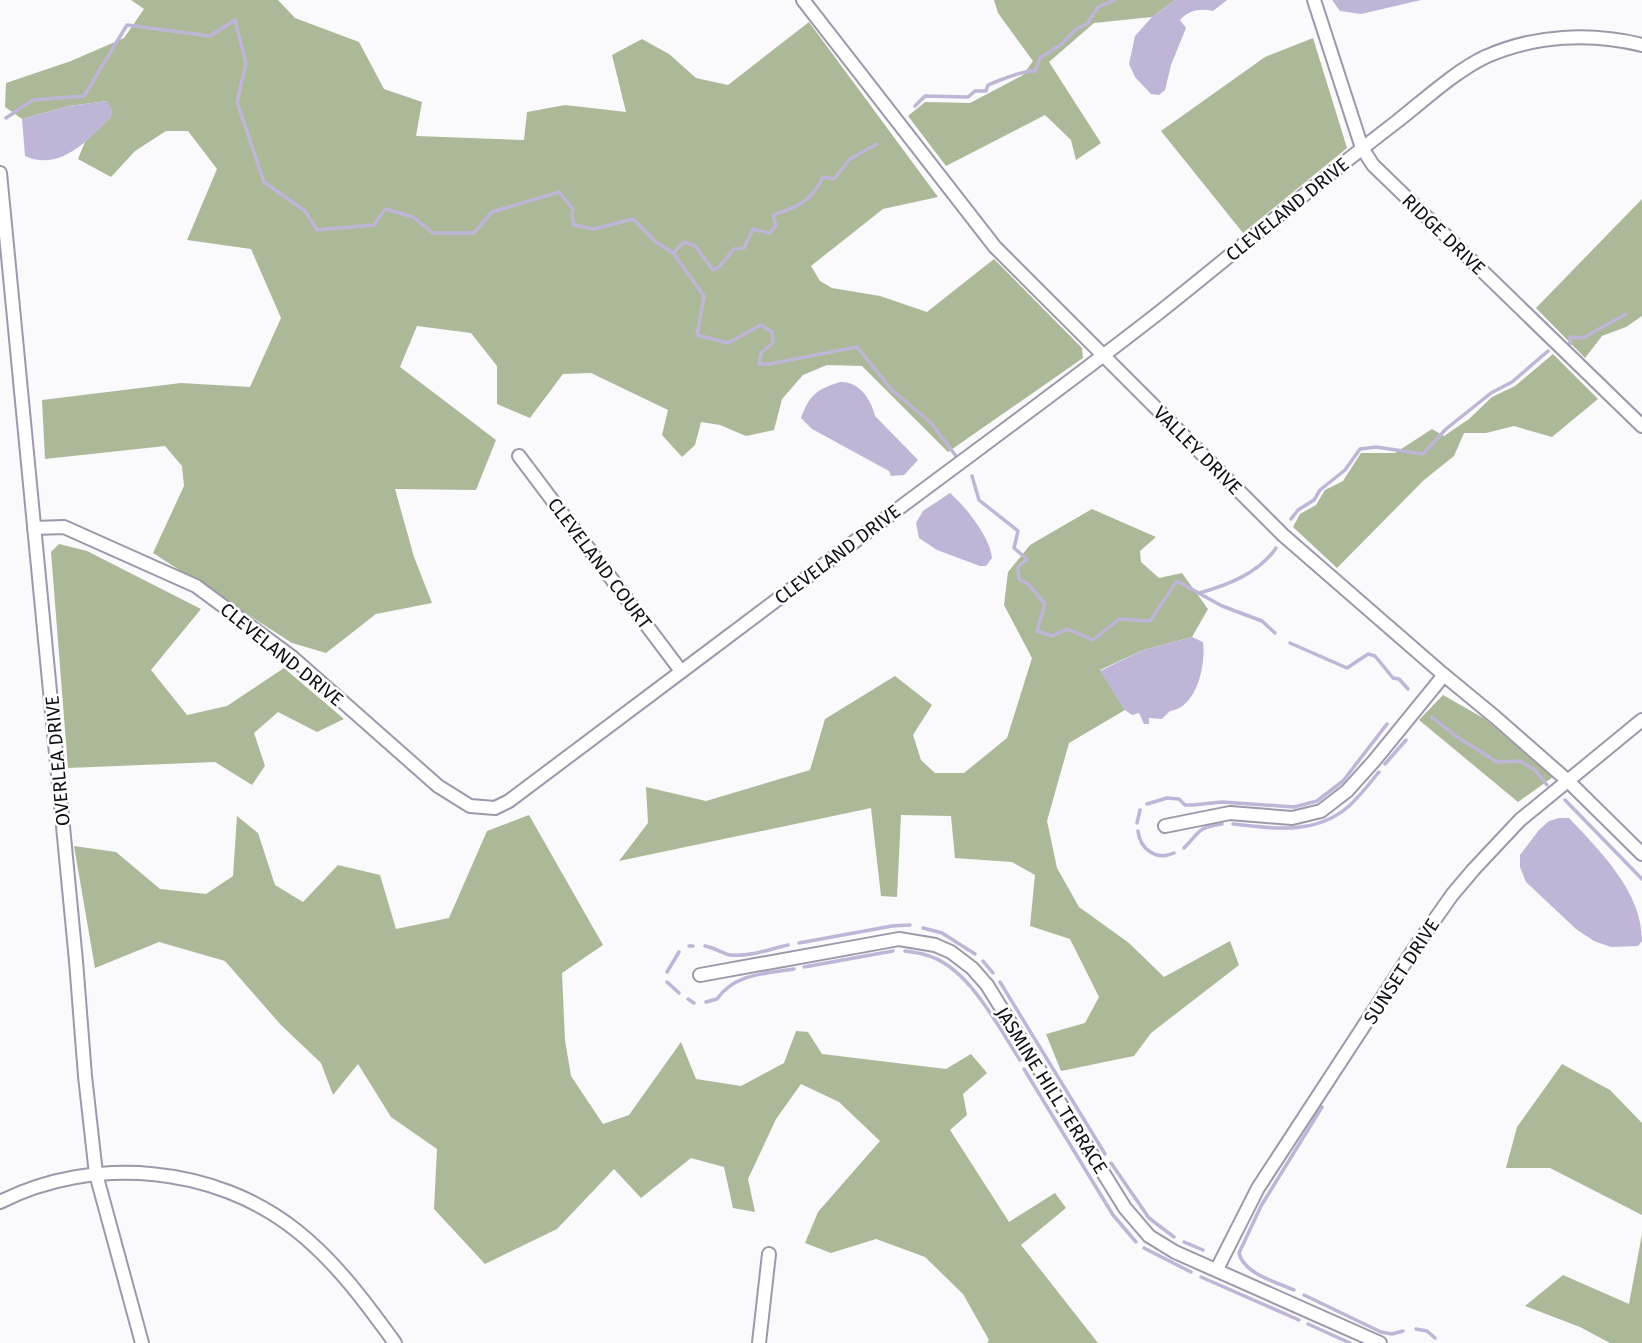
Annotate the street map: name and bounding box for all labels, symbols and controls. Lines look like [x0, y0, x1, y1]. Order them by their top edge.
street label: CLEVELAND DRIVE [1221, 153, 1353, 266]
street label: RIDGE DRIVE [1397, 189, 1490, 280]
street label: VALLEY DRIVE [1149, 401, 1247, 499]
street label: CLEVELAND COURT [543, 493, 657, 634]
street label: CLEVELAND DRIVE [770, 500, 905, 609]
street label: CLEVELAND DRIVE [216, 598, 348, 711]
street label: OVERLEA DRIVE [40, 695, 75, 827]
street label: SUNSET DRIVE [1359, 914, 1444, 1028]
street label: JASMINE HILL TERRACE [991, 1003, 1112, 1178]

